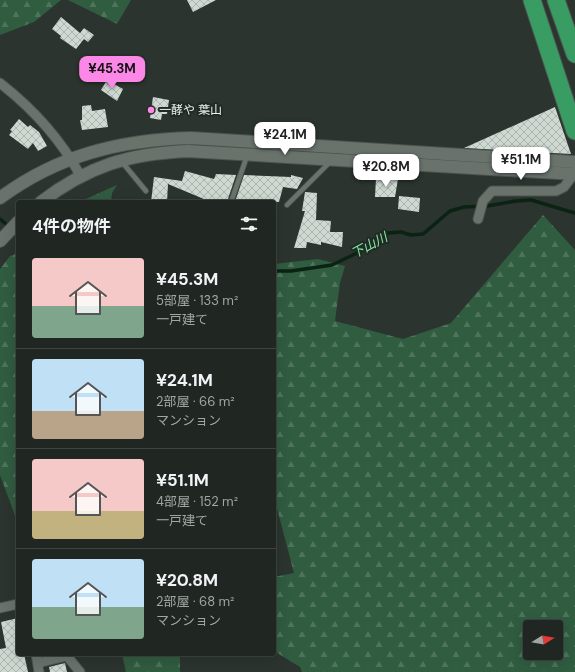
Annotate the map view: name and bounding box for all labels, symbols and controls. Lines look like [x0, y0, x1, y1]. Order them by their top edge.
pin: ¥45.3M [79, 56, 145, 90]
text: ¥45.3M [88, 60, 136, 77]
place label: 一酵や 葉山 [159, 102, 222, 118]
marker: 一酵や 葉山 [146, 105, 156, 115]
pin: ¥24.1M [252, 122, 318, 156]
text: ¥24.1M [263, 126, 307, 143]
pin: ¥51.1M [488, 147, 554, 181]
text: ¥51.1M [501, 151, 541, 168]
pin: ¥20.8M [353, 154, 419, 188]
text: ¥20.8M [362, 158, 410, 175]
icon: filters [238, 213, 260, 235]
text: 4件の物件 [32, 215, 111, 237]
water label: 下山川 [348, 228, 392, 262]
text: ¥45.3M [156, 268, 218, 290]
icon: home [64, 274, 112, 322]
text: 5部屋 · 133 m² [156, 292, 238, 309]
text: 一戸建て [156, 311, 208, 328]
text: ¥24.1M [156, 369, 213, 391]
icon: home [64, 375, 112, 423]
text: 2部屋 · 66 m² [156, 393, 235, 410]
text: マンション [156, 412, 221, 429]
text: ¥51.1M [156, 469, 209, 491]
icon: home [64, 475, 112, 523]
text: 4部屋 · 152 m² [156, 493, 238, 510]
text: 一戸建て [156, 512, 208, 529]
text: ¥20.8M [156, 569, 218, 591]
icon: home [64, 575, 112, 623]
text: 2部屋 · 68 m² [156, 593, 234, 610]
text: マンション [156, 612, 221, 629]
north arrow [523, 620, 563, 660]
map controls [523, 620, 563, 660]

